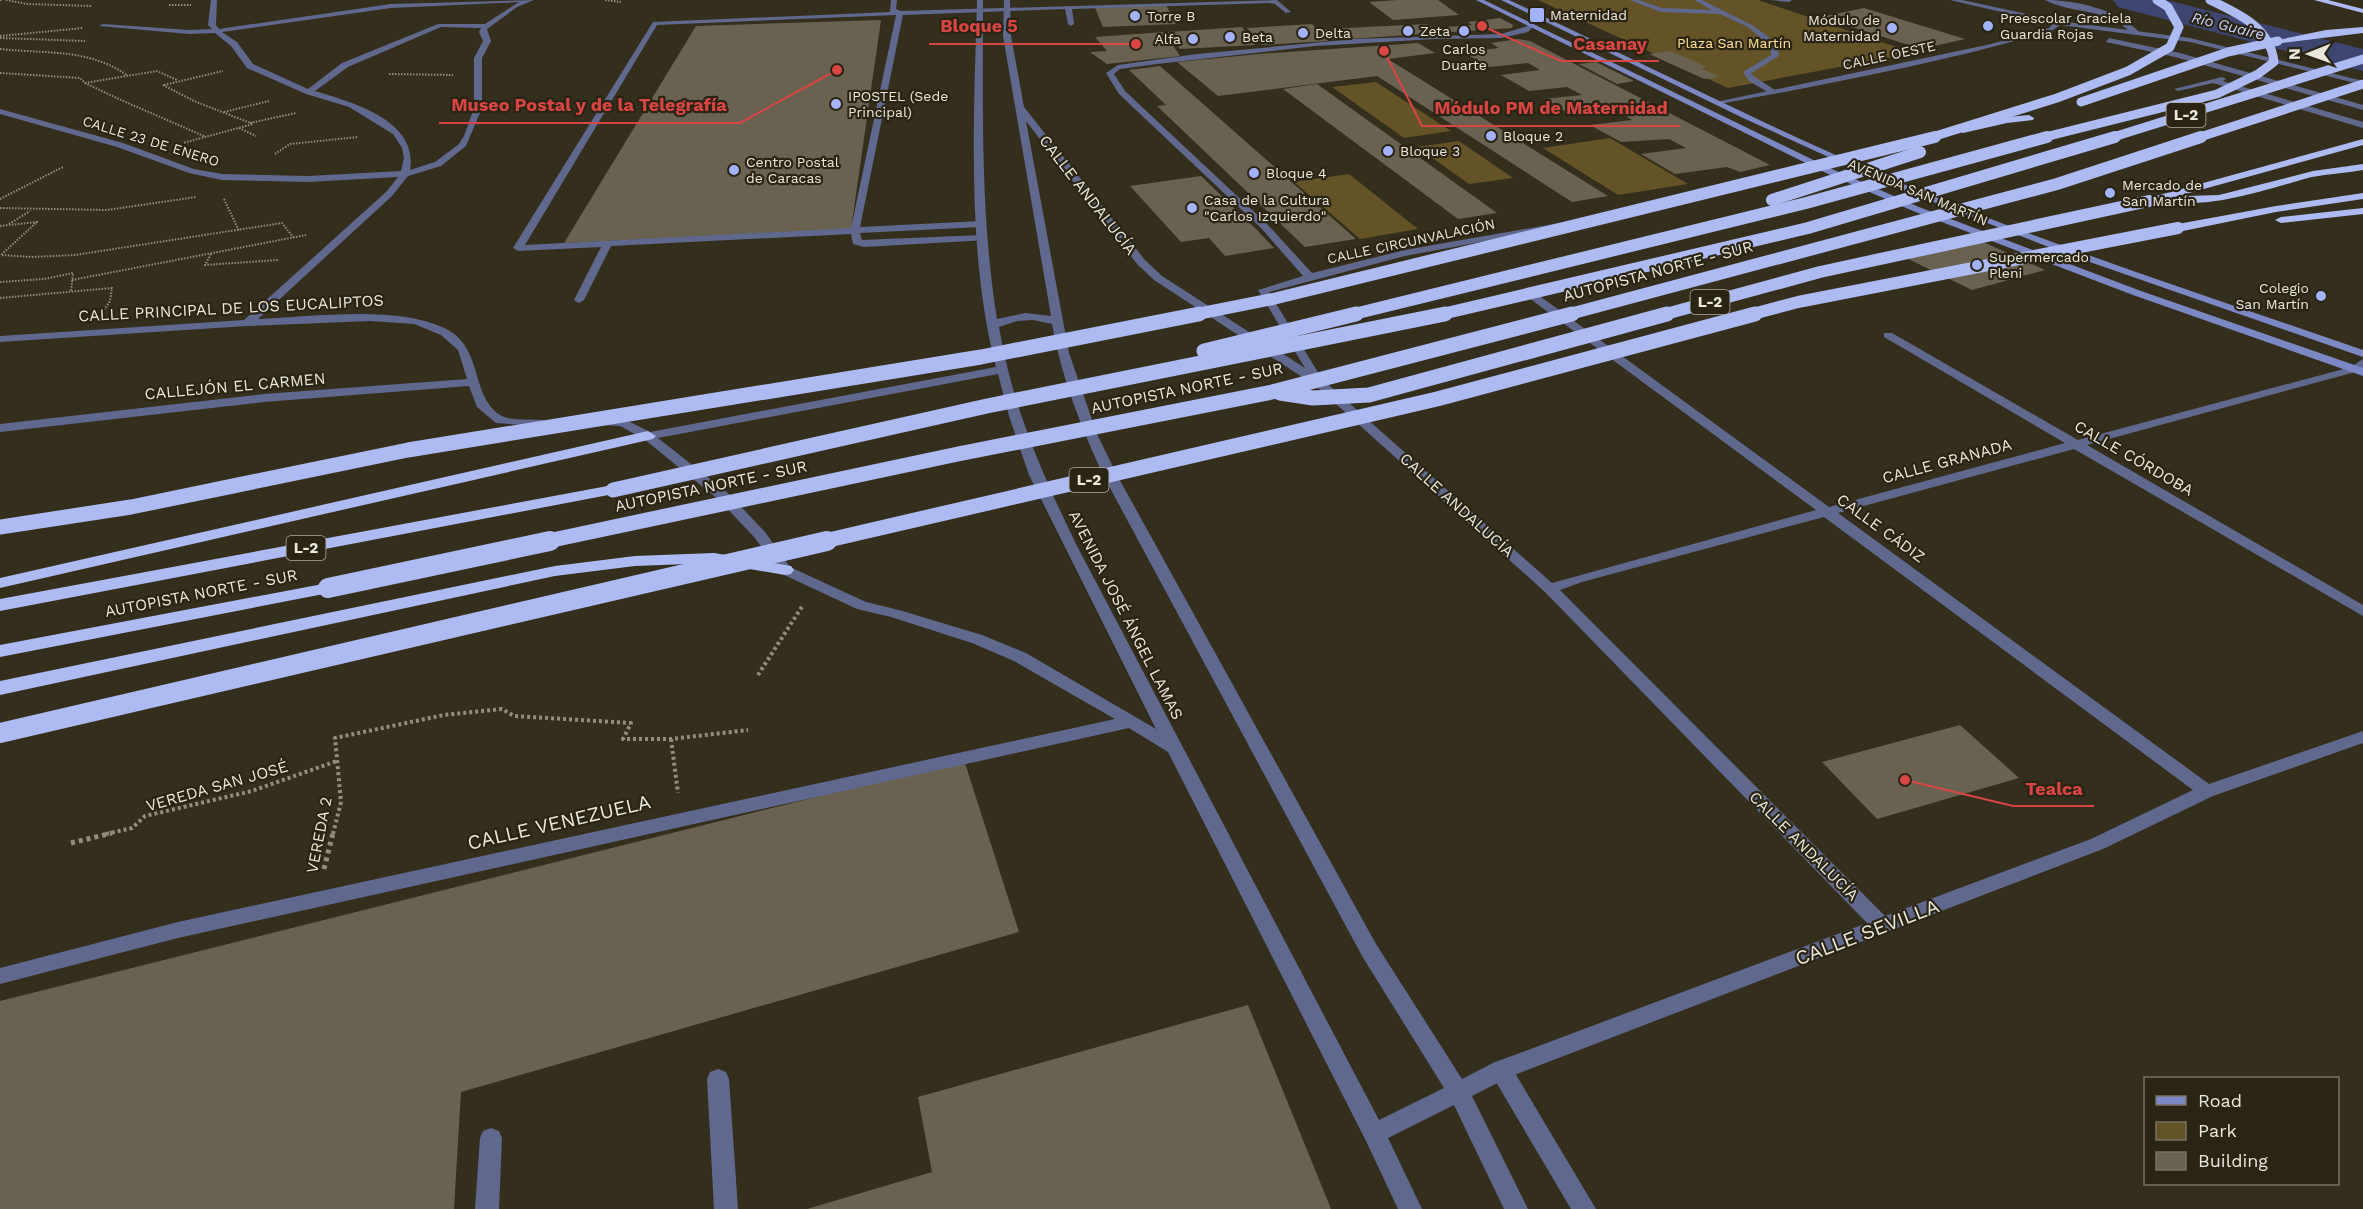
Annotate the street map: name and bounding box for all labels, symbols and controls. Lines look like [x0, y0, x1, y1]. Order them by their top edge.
marker: Maternidad [1528, 6, 1546, 24]
place label: Maternidad [1550, 7, 1627, 23]
callout: Bloque 5 [929, 8, 1030, 44]
place label: Torre B [1147, 8, 1196, 24]
water label: Río Guaire [2190, 8, 2266, 44]
marker: Torre B [1128, 9, 1142, 23]
place label: Preescolar Graciela Guardia Rojas [2000, 10, 2132, 42]
place label: Módulo de Maternidad [1803, 12, 1880, 44]
text: Bloque 5 [940, 15, 1018, 36]
marker: Preescolar Graciela Guardia Rojas [1981, 19, 1995, 33]
marker: Módulo de Maternidad [1885, 21, 1899, 35]
place label: Zeta [1420, 23, 1450, 39]
marker: Zeta [1401, 24, 1415, 38]
marker: Carlos Duarte [1457, 24, 1471, 38]
north arrow [2279, 24, 2339, 84]
place label: Delta [1315, 25, 1351, 41]
callout: Casanay [1561, 25, 1659, 61]
marker: Delta [1296, 26, 1310, 40]
place label: Beta [1242, 29, 1273, 45]
marker: Beta [1223, 30, 1237, 44]
place label: Alfa [1154, 31, 1181, 47]
marker: Alfa [1186, 32, 1200, 46]
text: Casanay [1573, 33, 1648, 54]
park label: Plaza San Martín [1677, 35, 1791, 51]
street label: CALLE OESTE [1841, 37, 1937, 73]
place label: Carlos Duarte [1441, 41, 1487, 73]
text: N [2285, 48, 2304, 60]
callout: Museo Postal y de la Telegrafía [439, 87, 740, 123]
place label: IPOSTEL (Sede Principal) [848, 88, 948, 120]
callout: Módulo PM de Maternidad [1422, 90, 1680, 126]
text: Museo Postal y de la Telegrafía [451, 94, 727, 115]
marker: IPOSTEL (Sede Principal) [829, 97, 843, 111]
text: Módulo PM de Maternidad [1434, 97, 1668, 118]
road number: L-2 [2166, 103, 2206, 127]
street label: CALLE 23 DE ENERO [81, 113, 221, 169]
place label: Bloque 2 [1503, 128, 1563, 144]
marker: Bloque 2 [1484, 129, 1498, 143]
street label: CALLE ANDALUCÍA [1035, 131, 1141, 259]
place label: Bloque 3 [1400, 143, 1460, 159]
marker: Bloque 3 [1381, 144, 1395, 158]
place label: Centro Postal de Caracas [746, 154, 840, 186]
street label: AVENIDA SAN MARTÍN [1846, 155, 1990, 229]
marker: Centro Postal de Caracas [727, 163, 741, 177]
place label: Bloque 4 [1266, 165, 1327, 181]
marker: Bloque 4 [1247, 166, 1261, 180]
place label: Mercado de San Martín [2122, 177, 2202, 209]
marker: Mercado de San Martín [2103, 186, 2117, 200]
place label: Casa de la Cultura "Carlos Izquierdo" [1204, 192, 1330, 224]
marker: Casa de la Cultura "Carlos Izquierdo" [1185, 201, 1199, 215]
street label: CALLE CIRCUNVALACIÓN [1326, 215, 1496, 267]
street label: AUTOPISTA NORTE - SUR [1561, 236, 1755, 306]
place label: Supermercado Pleni [1989, 249, 2089, 281]
marker: Supermercado Pleni [1970, 258, 1984, 272]
place label: Colegio San Martín [2235, 280, 2309, 312]
marker: Colegio San Martín [2314, 289, 2328, 303]
road number: L-2 [1690, 290, 1730, 314]
street label: CALLE PRINCIPAL DE LOS EUCALIPTOS [78, 291, 384, 325]
street label: AUTOPISTA NORTE - SUR [1089, 358, 1285, 418]
street label: CALLEJÓN EL CARMEN [144, 369, 326, 403]
street label: CALLE CÓRDOBA [2071, 416, 2197, 500]
street label: CALLE GRANADA [1880, 434, 2014, 487]
street label: CALLE ANDALUCÍA [1396, 449, 1518, 561]
street label: AUTOPISTA NORTE - SUR [613, 456, 809, 516]
road number: L-2 [1070, 468, 1108, 492]
street label: CALLE CÁDIZ [1833, 490, 1929, 566]
street label: AVENIDA JOSÉ ÁNGEL LAMAS [1065, 507, 1187, 723]
road number: L-2 [286, 536, 326, 560]
street label: AUTOPISTA NORTE - SUR [103, 565, 299, 621]
street label: VEREDA SAN JOSÉ [144, 757, 290, 815]
callout: Tealca [2013, 770, 2094, 806]
text: Tealca [2025, 778, 2083, 799]
street label: CALLE ANDALUCÍA [1745, 787, 1863, 905]
street label: CALLE VENEZUELA [465, 789, 653, 855]
street label: VEREDA 2 [302, 795, 336, 875]
street label: CALLE SEVILLA [1792, 894, 1942, 970]
legend [2144, 1077, 2339, 1185]
text: Road [2198, 1090, 2242, 1111]
text: Park [2198, 1120, 2237, 1141]
text: Building [2198, 1150, 2268, 1171]

